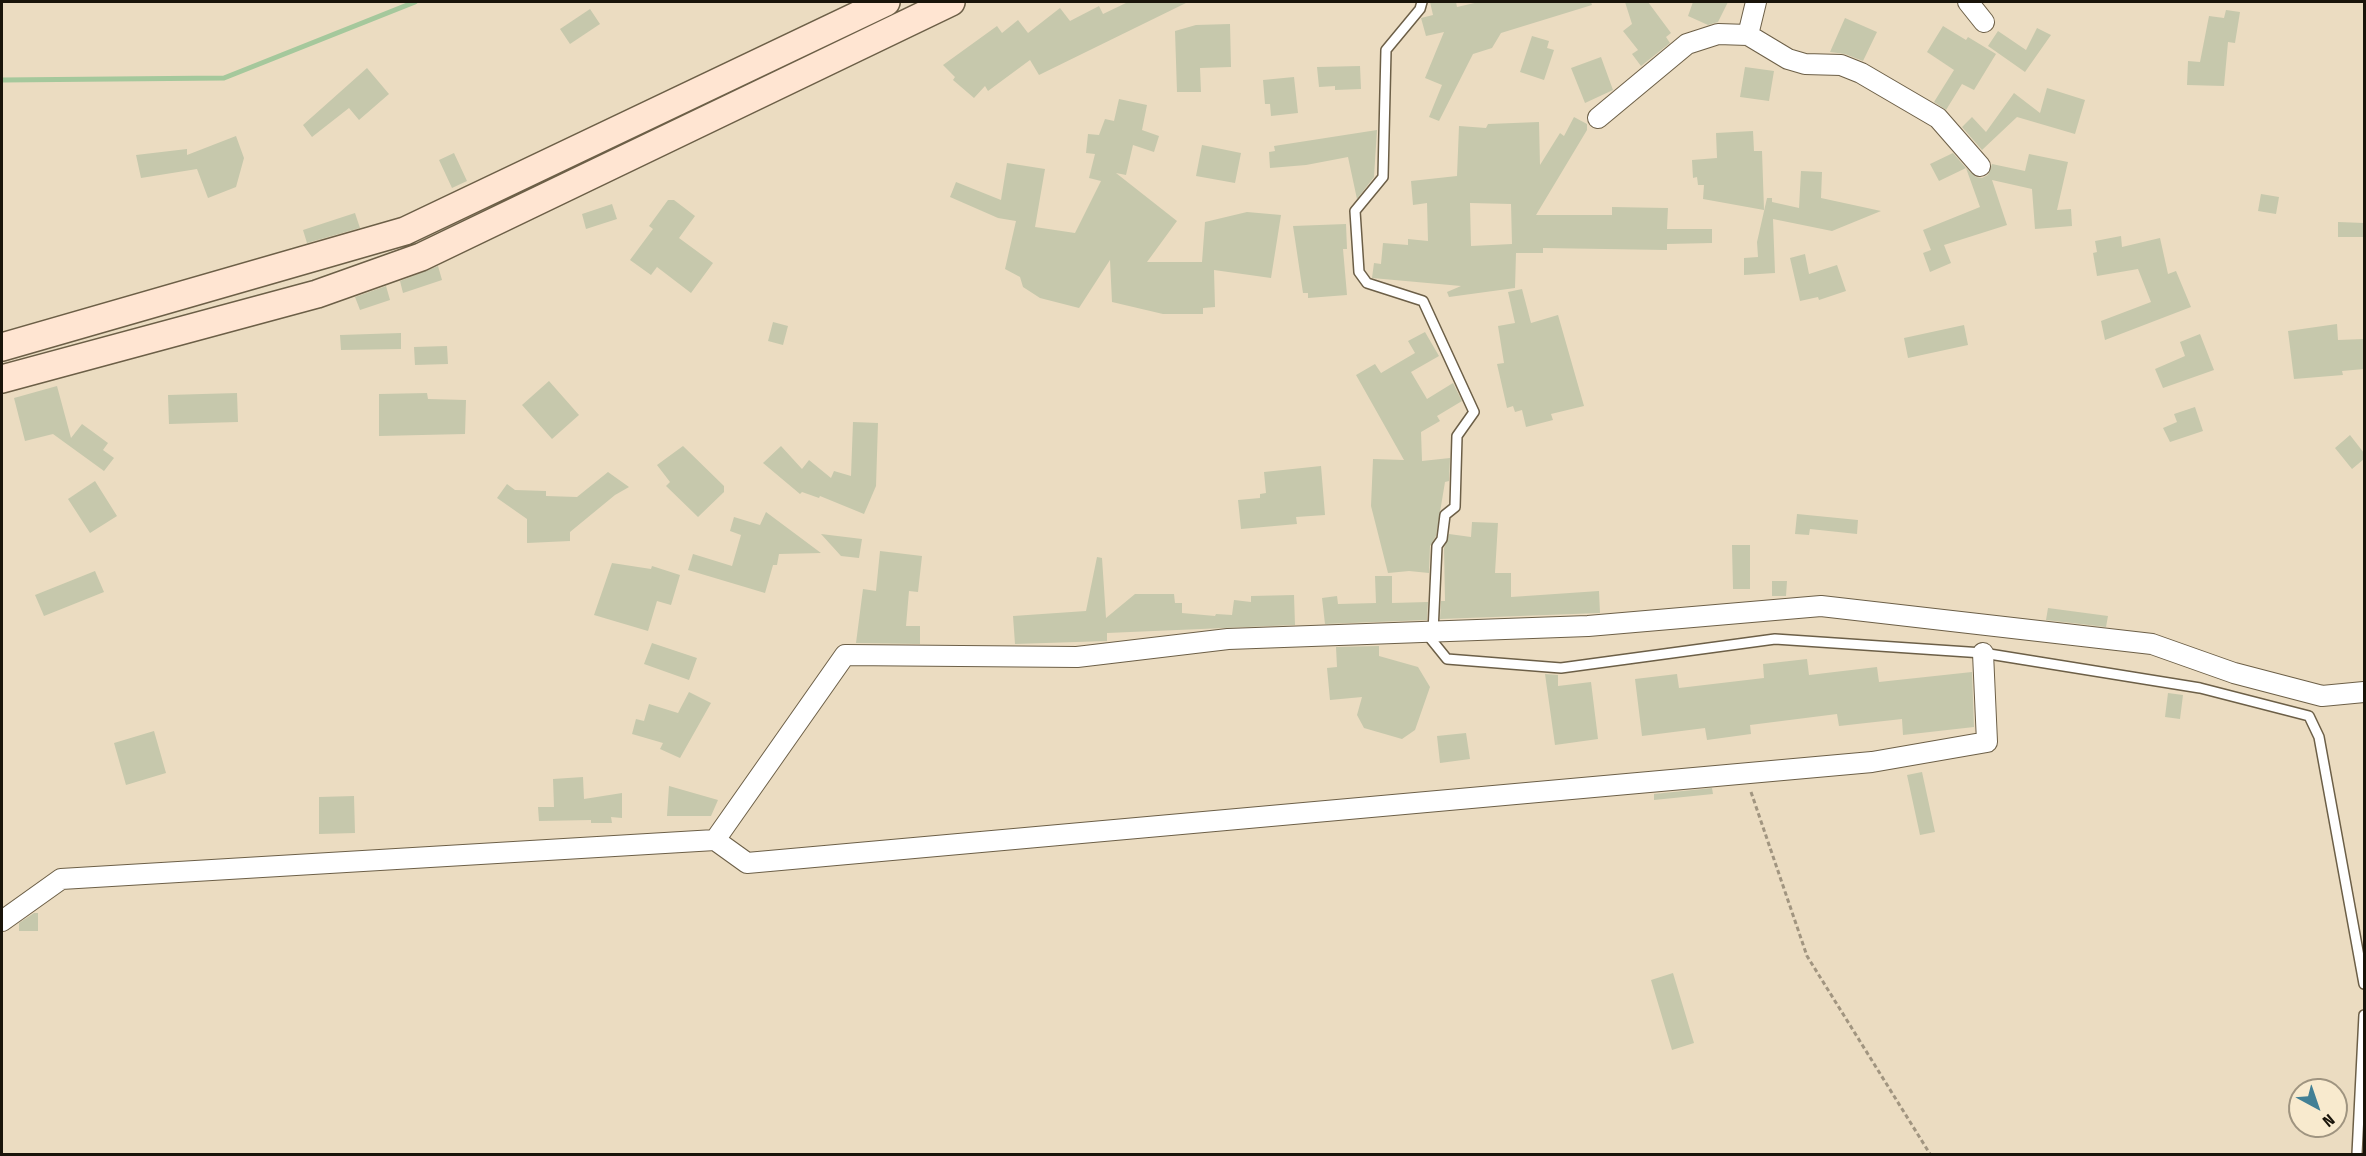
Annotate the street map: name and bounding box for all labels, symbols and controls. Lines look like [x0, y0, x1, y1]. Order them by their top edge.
north arrow [2288, 1078, 2348, 1138]
text: N [2319, 1110, 2338, 1131]

